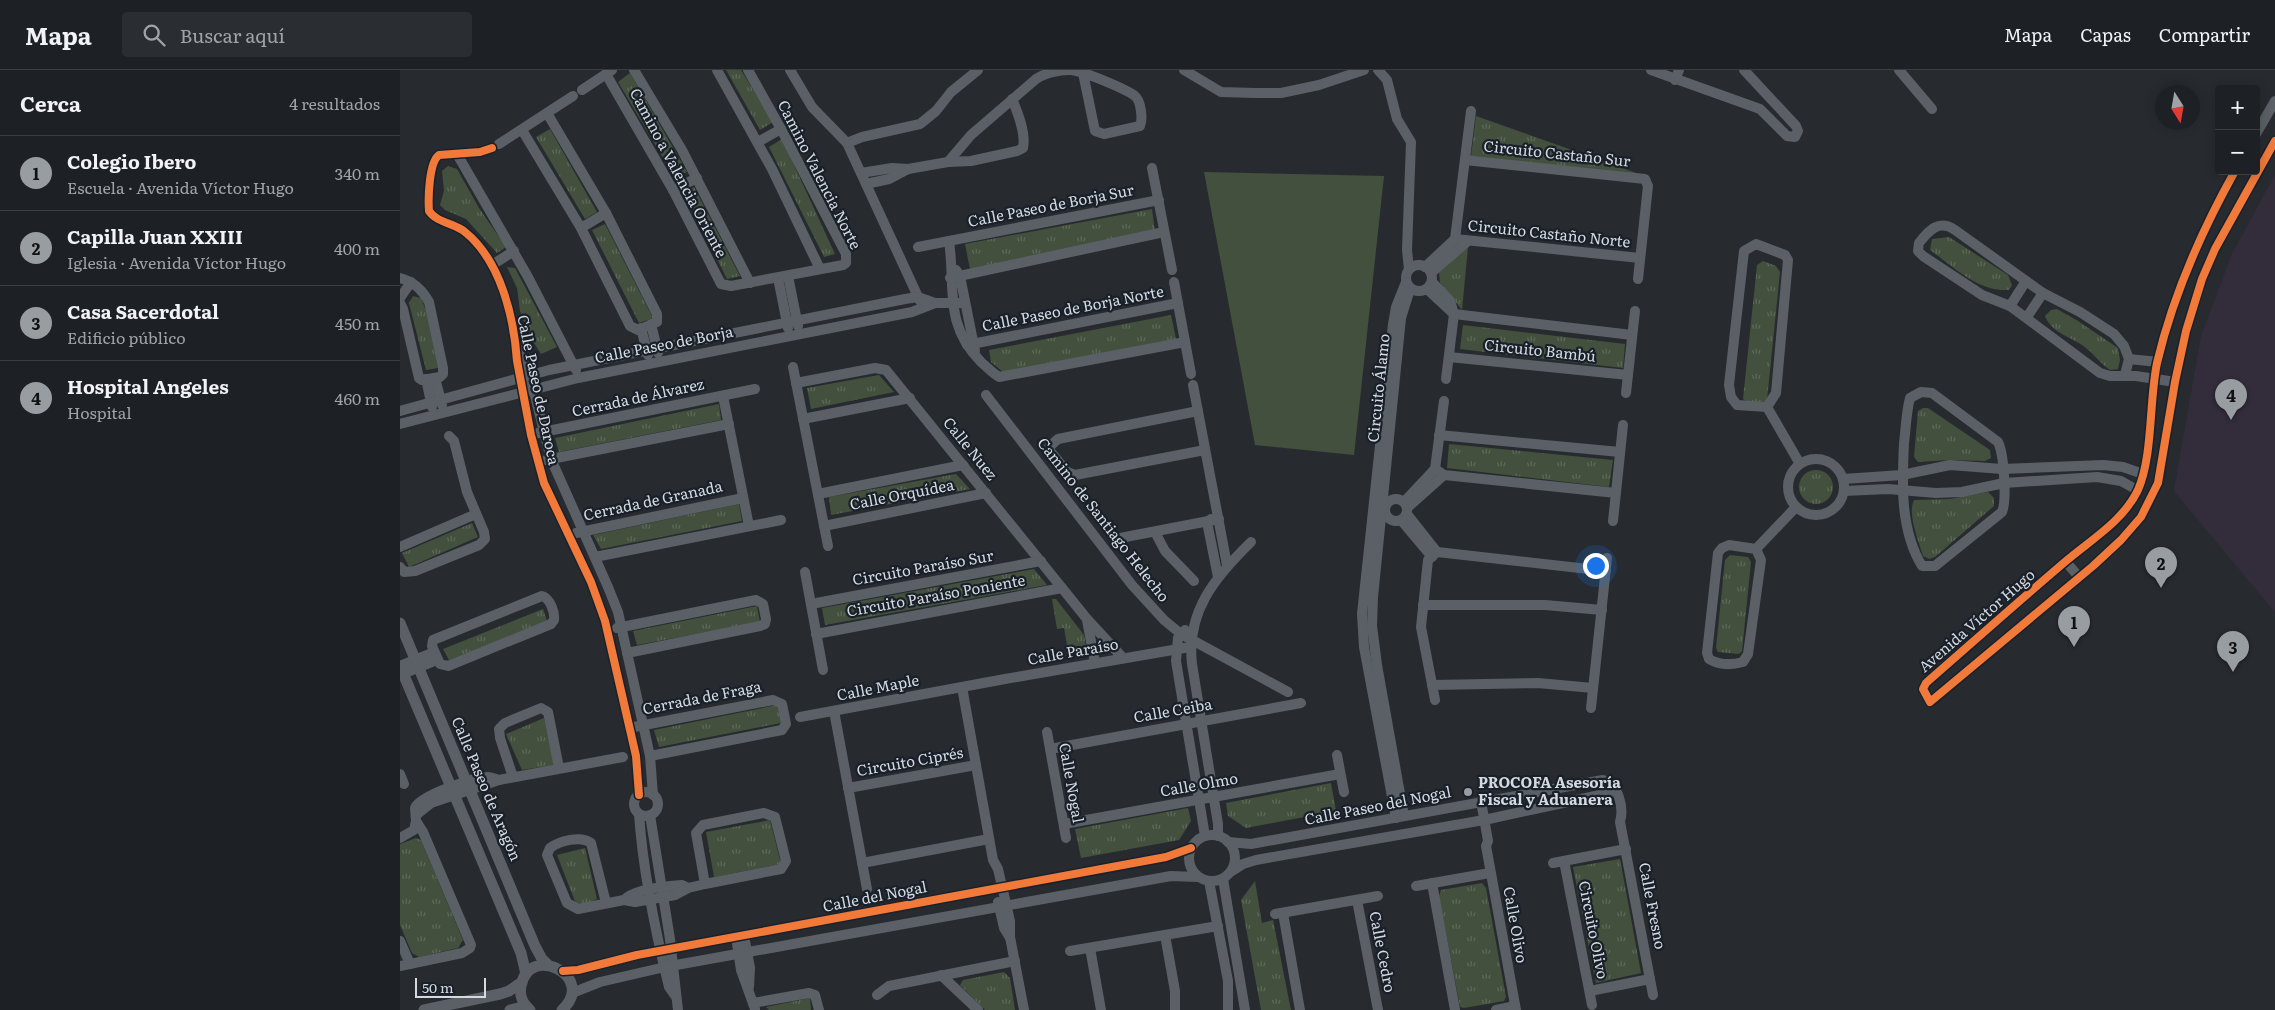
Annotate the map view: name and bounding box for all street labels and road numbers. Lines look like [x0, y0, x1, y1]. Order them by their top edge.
street label: Camino a Valencia Oriente [625, 83, 734, 261]
street label: Camino Valencia Norte [773, 96, 868, 253]
street label: Circuito Castaño Sur [1483, 133, 1632, 172]
street label: Calle Paseo de Borja Sur [966, 177, 1136, 232]
street label: Circuito Castaño Norte [1467, 213, 1632, 253]
street label: Calle Paseo de Borja Norte [980, 279, 1166, 336]
street label: Calle Paseo de Daroca [512, 312, 567, 468]
street label: Calle Paseo de Borja [593, 319, 736, 368]
street label: Circuito Álamo [1360, 332, 1395, 443]
street label: Circuito Bambú [1483, 332, 1598, 367]
street label: Cerrada de Álvarez [570, 371, 706, 422]
street label: Calle Nuez [938, 411, 1004, 485]
street label: Camino de Santiago Helecho [1033, 432, 1176, 606]
street label: Calle Orquídea [848, 472, 957, 515]
street label: Cerrada de Granada [581, 473, 725, 526]
street label: Circuito Paraíso Sur [850, 543, 995, 590]
street label: Avenida Víctor Hugo [1913, 563, 2039, 677]
street label: Circuito Paraíso Poniente [845, 567, 1027, 622]
street label: Calle Paraíso [1026, 631, 1120, 670]
street label: Calle Maple [835, 667, 921, 706]
street label: Cerrada de Fraga [640, 674, 764, 719]
street label: Calle Ceiba [1132, 691, 1215, 728]
street label: Calle Paseo de Aragón [447, 713, 528, 864]
street label: Circuito Ciprés [855, 740, 965, 781]
street label: Calle Nogal [1054, 741, 1091, 825]
street label: Calle Olmo [1158, 765, 1240, 802]
street label: Calle Paseo del Nogal [1302, 779, 1453, 830]
street label: Calle Fresno [1634, 860, 1673, 951]
street label: Calle del Nogal [821, 874, 929, 917]
street label: Circuito Olivo [1574, 878, 1615, 981]
street label: Calle Olivo [1498, 885, 1535, 965]
street label: Calle Cedro [1364, 909, 1403, 994]

